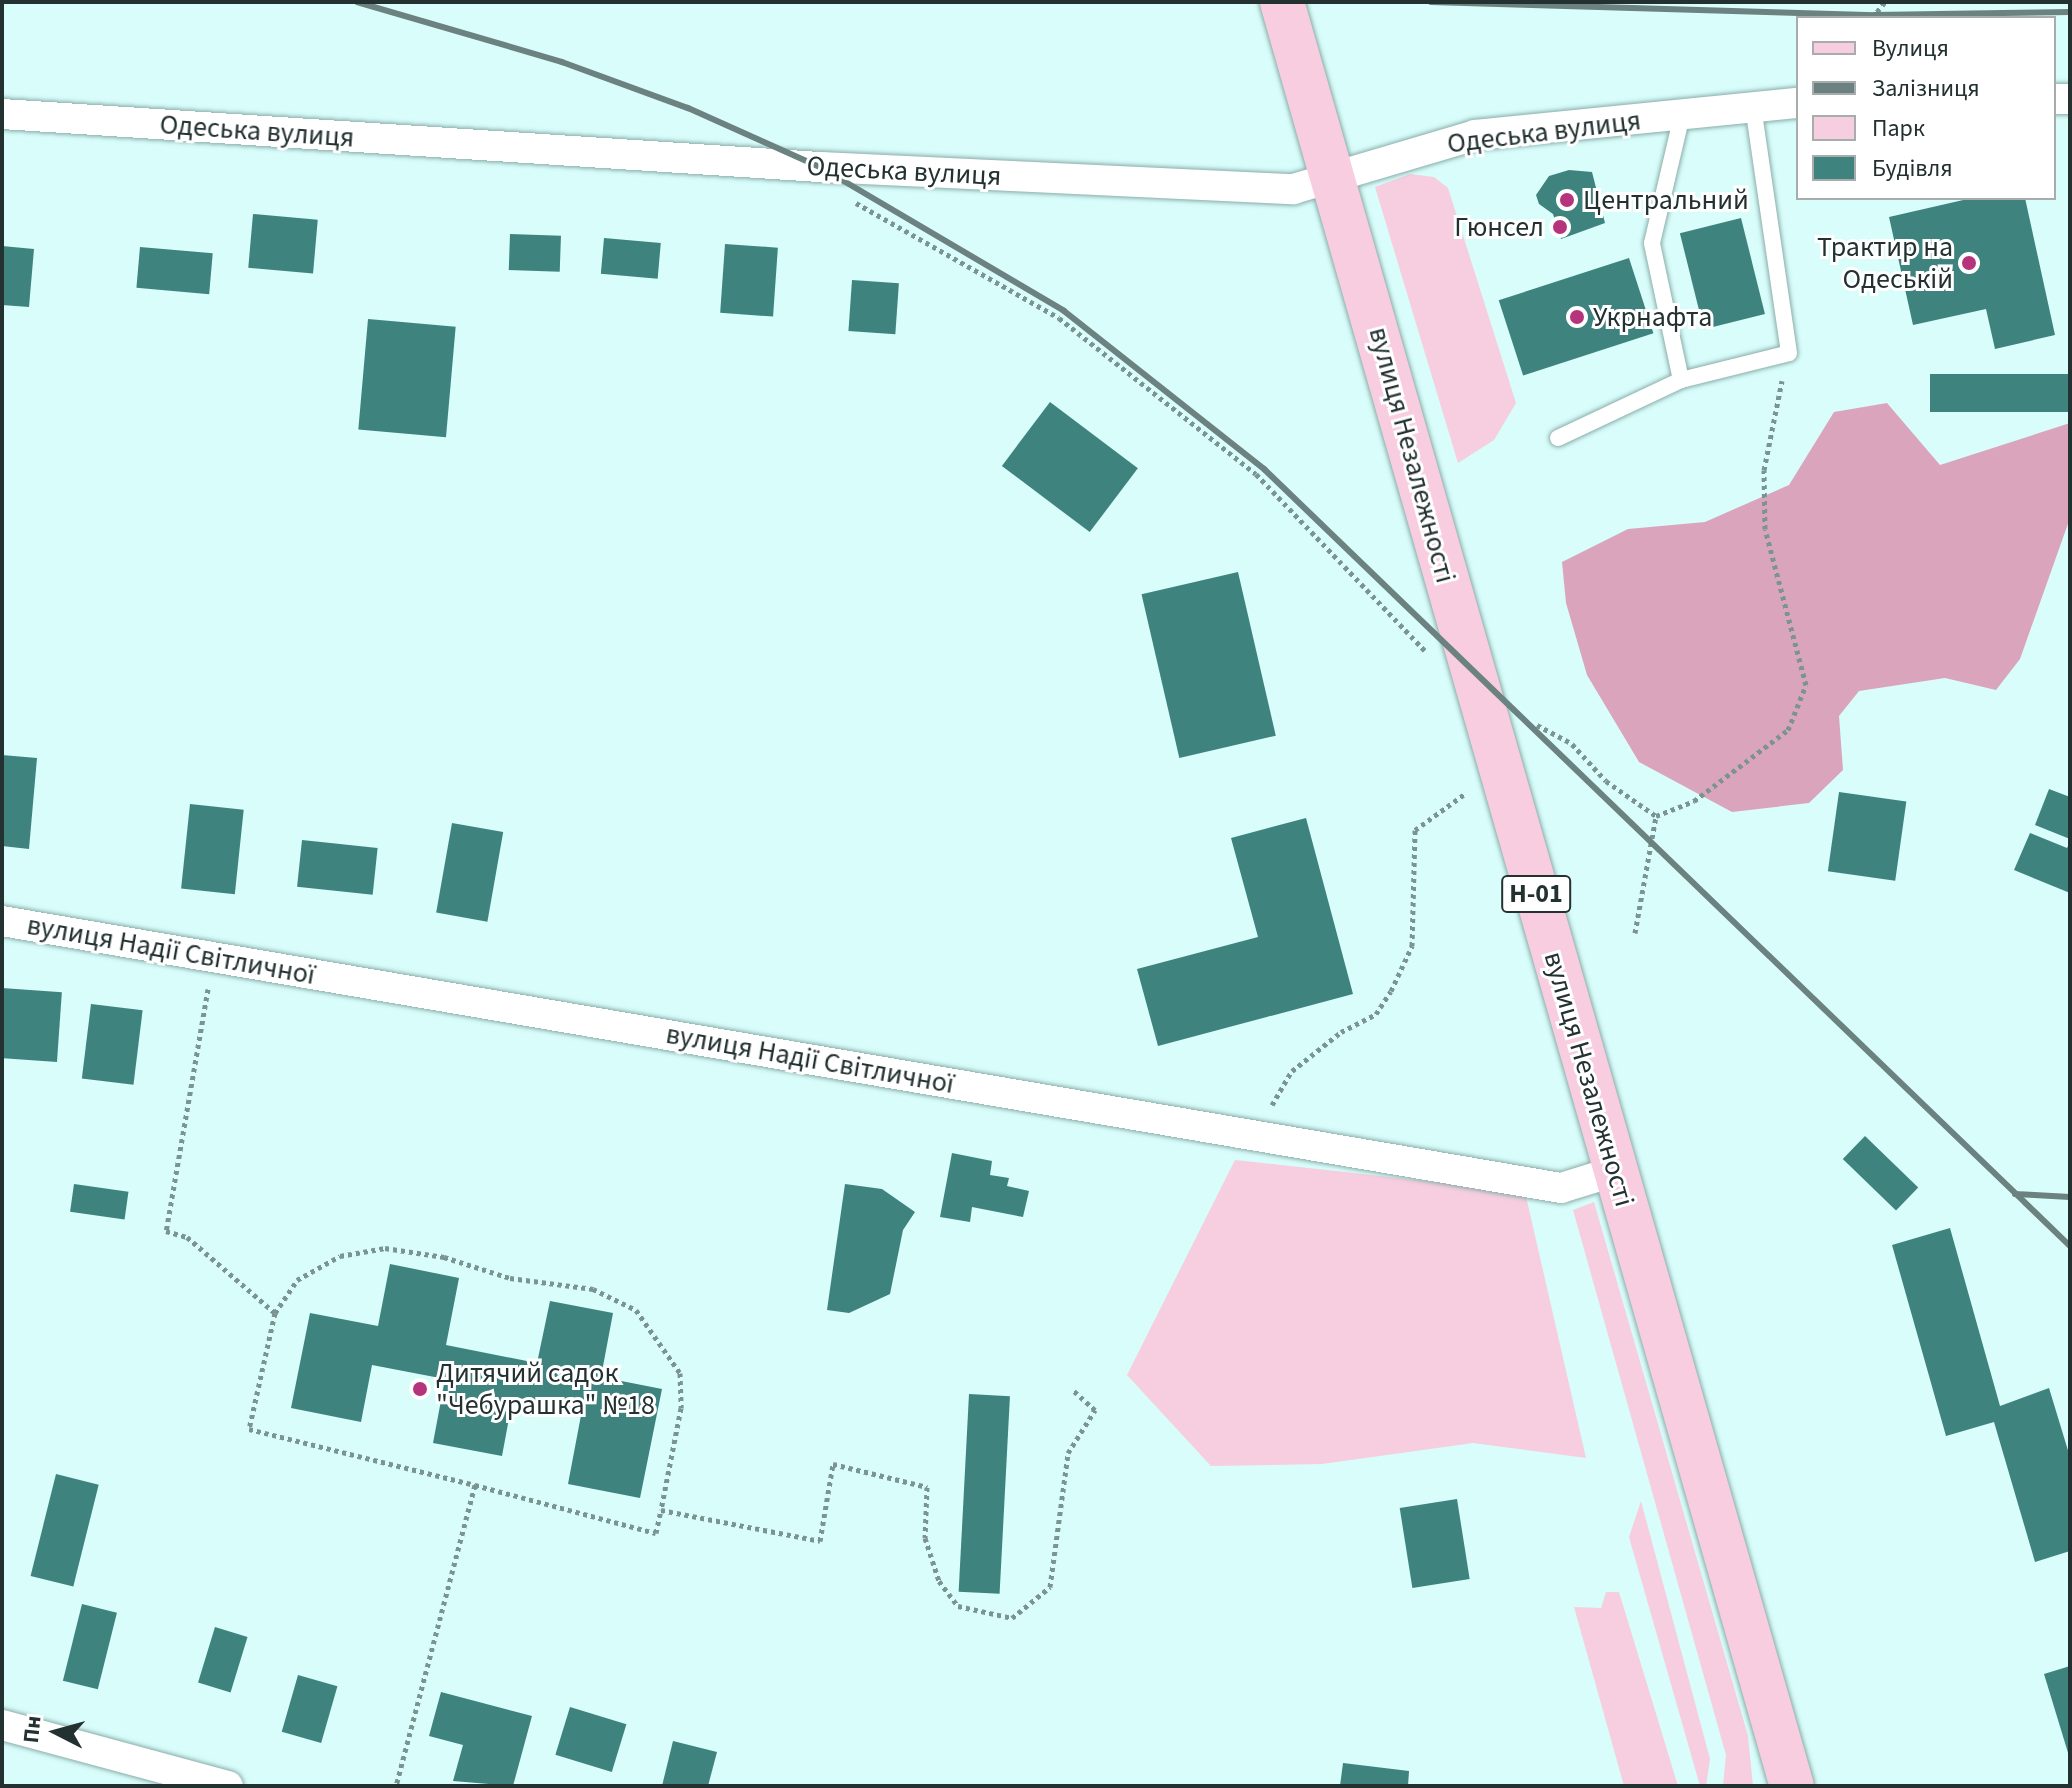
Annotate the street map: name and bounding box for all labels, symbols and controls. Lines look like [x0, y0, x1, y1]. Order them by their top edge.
legend [1796, 16, 2056, 200]
text: Вулиця [1872, 31, 1949, 66]
text: Залізниця [1872, 71, 1980, 106]
street label: Одеська вулиця [1445, 103, 1643, 161]
street label: Одеська вулиця [159, 107, 355, 155]
text: Парк [1872, 111, 1925, 146]
street label: Одеська вулиця [806, 149, 1002, 193]
text: Будівля [1872, 151, 1953, 186]
place label: Центральний [1583, 183, 1749, 217]
marker: Центральний [1558, 191, 1576, 209]
place label: Гюнсел [1454, 210, 1544, 244]
marker: Гюнсел [1551, 218, 1569, 236]
place label: Трактир на Одеській [1817, 230, 1953, 296]
marker: Трактир на Одеській [1960, 254, 1978, 272]
place label: Укрнафта [1593, 300, 1712, 334]
marker: Укрнафта [1568, 308, 1586, 326]
street label: вулиця Незалежності [1362, 323, 1462, 587]
road number: Н-01 [1500, 872, 1572, 916]
street label: вулиця Надії Світличної [24, 908, 318, 992]
street label: вулиця Незалежності [1537, 948, 1641, 1210]
street label: вулиця Надії Світличної [663, 1017, 957, 1101]
place label: Дитячий садок "Чебурашка" №18 [436, 1356, 655, 1422]
marker: Дитячий садок "Чебурашка" №18 [411, 1380, 429, 1398]
north arrow [16, 1692, 96, 1772]
text: Пн [15, 1714, 49, 1745]

